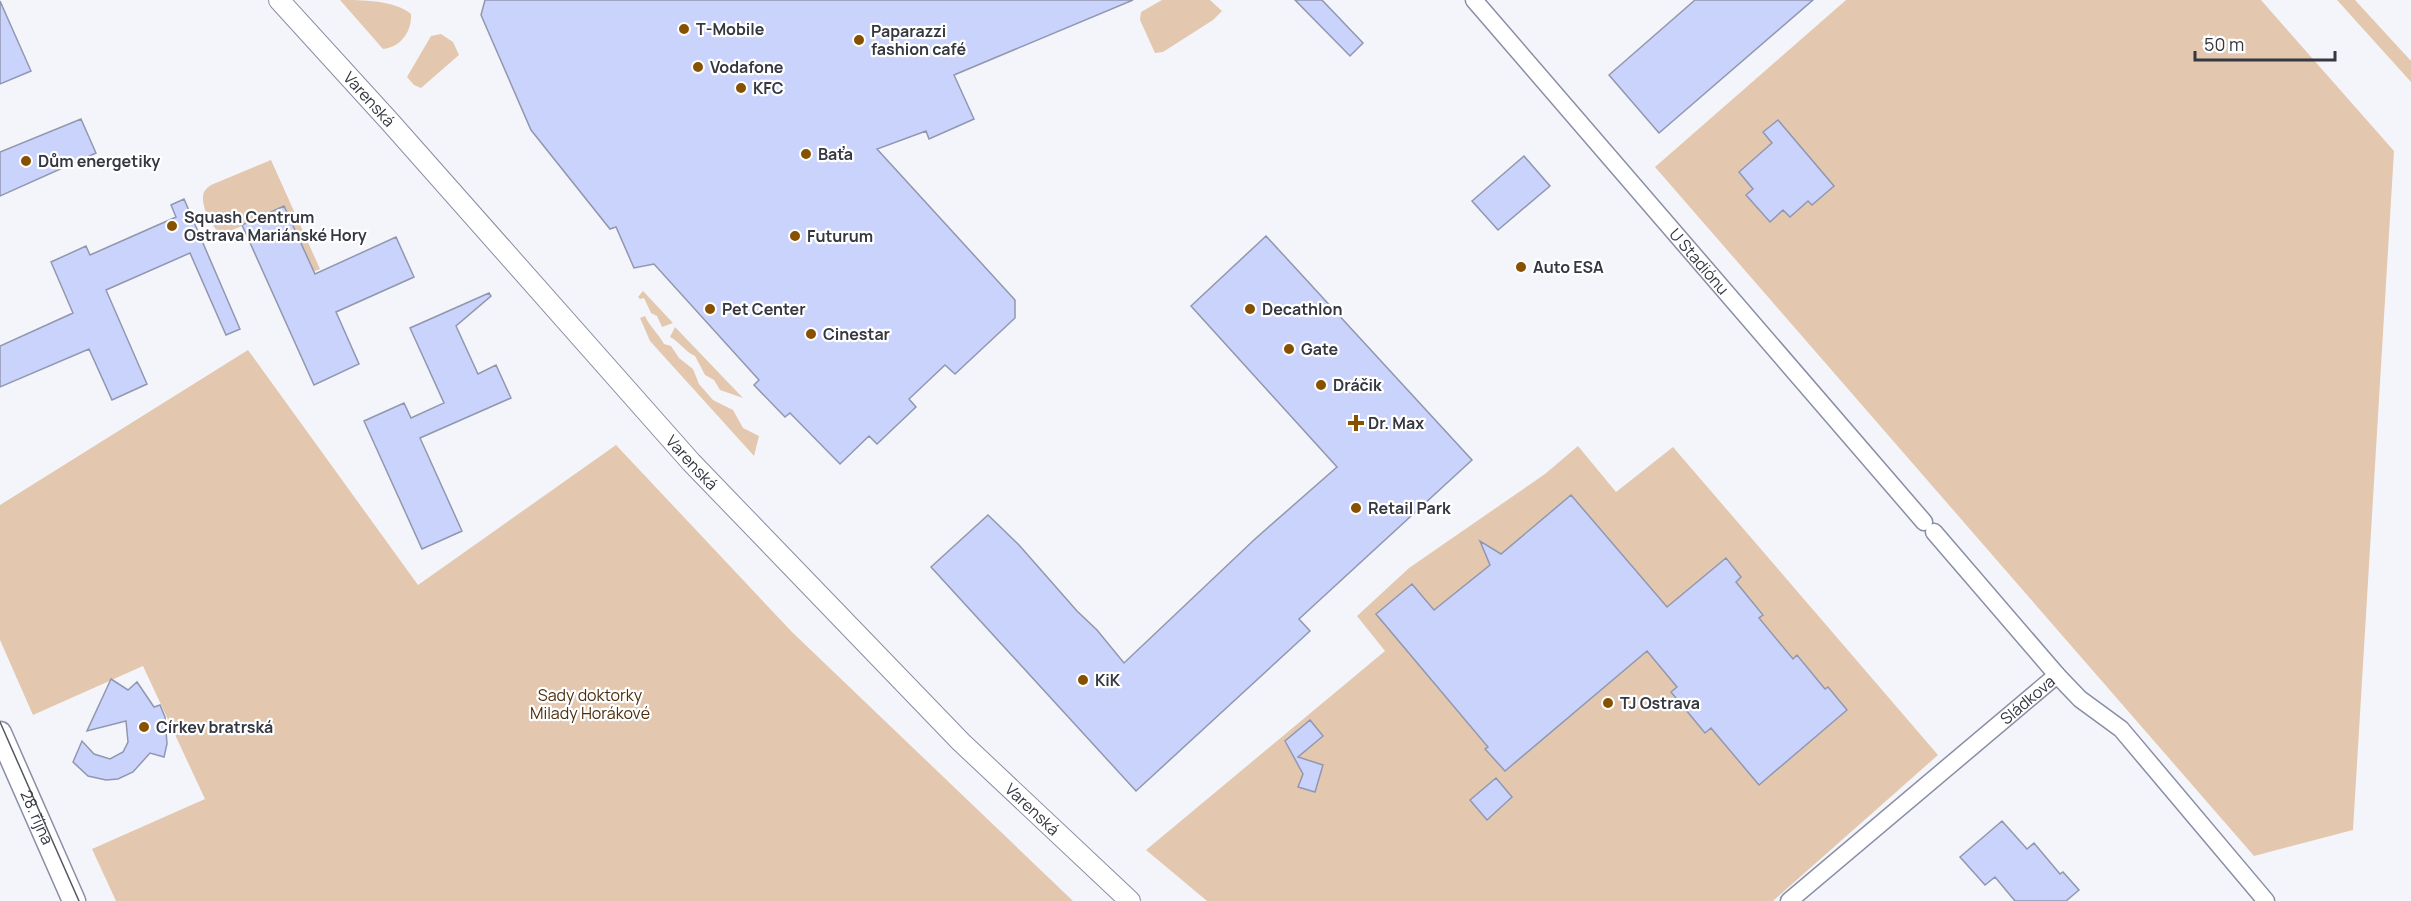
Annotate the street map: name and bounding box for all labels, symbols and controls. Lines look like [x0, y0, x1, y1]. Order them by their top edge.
place label: T-Mobile [696, 18, 765, 40]
place label: Paparazzi fashion café [871, 20, 967, 60]
marker: T-Mobile [677, 22, 691, 36]
scale bar [2195, 24, 2334, 62]
text: 50 m [2204, 32, 2244, 56]
marker: Paparazzi fashion café [852, 33, 866, 47]
place label: Vodafone [710, 56, 784, 78]
marker: Vodafone [691, 60, 705, 74]
street label: Varenská [338, 67, 400, 131]
place label: KFC [753, 77, 784, 99]
marker: KFC [734, 81, 748, 95]
place label: Baťa [818, 143, 853, 165]
marker: Baťa [799, 147, 813, 161]
place label: Dům energetiky [38, 150, 160, 172]
marker: Dům energetiky [19, 154, 33, 168]
place label: Squash Centrum Ostrava Mariánské Hory [184, 206, 367, 246]
marker: Squash Centrum Ostrava Mariánské Hory [165, 219, 179, 233]
street label: U Stadiónu [1664, 223, 1734, 299]
place label: Futurum [807, 225, 873, 247]
marker: Futurum [788, 229, 802, 243]
place label: Auto ESA [1533, 256, 1604, 278]
marker: Auto ESA [1514, 260, 1528, 274]
place label: Pet Center [722, 298, 806, 320]
place label: Decathlon [1262, 298, 1342, 320]
marker: Pet Center [703, 302, 717, 316]
marker: Decathlon [1243, 302, 1257, 316]
place label: Cinestar [823, 323, 890, 345]
marker: Cinestar [804, 327, 818, 341]
place label: Gate [1301, 338, 1338, 360]
marker: Gate [1282, 342, 1296, 356]
place label: Dráčik [1333, 374, 1382, 396]
marker: Dráčik [1314, 378, 1328, 392]
place label: Dr. Max [1368, 412, 1424, 434]
marker: Dr. Max [1349, 416, 1363, 430]
street label: Varenská [661, 430, 723, 495]
place label: Retail Park [1368, 497, 1451, 519]
marker: Retail Park [1349, 501, 1363, 515]
place label: KiK [1095, 669, 1121, 691]
street label: Sládkova [1995, 670, 2060, 729]
marker: KiK [1076, 673, 1090, 687]
park label: Sady doktorky Milady Horákové [530, 684, 650, 724]
place label: TJ Ostrava [1620, 692, 1700, 714]
marker: TJ Ostrava [1601, 696, 1615, 710]
place label: Církev bratrská [156, 716, 273, 738]
marker: Církev bratrská [137, 720, 151, 734]
street label: Varenská [1000, 778, 1064, 840]
street label: 28. října [15, 786, 59, 848]

